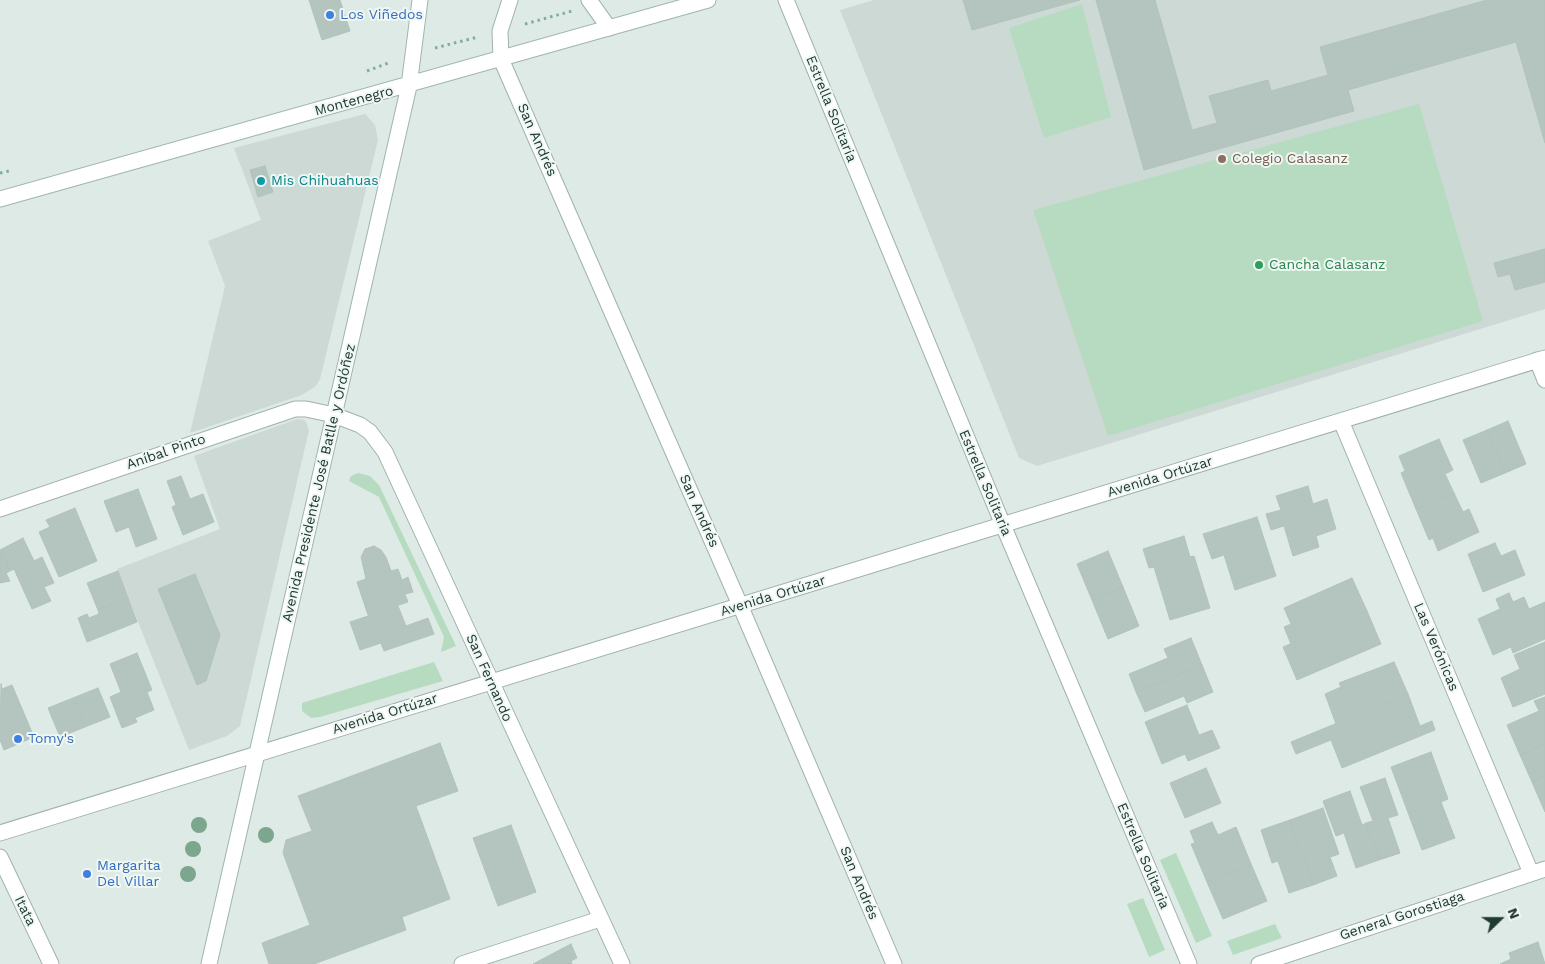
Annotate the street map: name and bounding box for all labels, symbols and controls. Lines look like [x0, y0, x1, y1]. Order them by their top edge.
place label: Los Viñedos [340, 7, 423, 23]
marker: Los Viñedos [324, 9, 336, 21]
street label: Estrella Solitaria [802, 53, 860, 165]
street label: Montenegro [313, 82, 395, 120]
street label: San Andrés [513, 101, 561, 179]
place label: Colegio Calasanz [1232, 151, 1348, 167]
marker: Colegio Calasanz [1216, 153, 1228, 165]
place label: Mis Chihuahuas [271, 173, 379, 189]
marker: Mis Chihuahuas [255, 175, 267, 187]
place label: Cancha Calasanz [1269, 257, 1386, 273]
marker: Cancha Calasanz [1253, 259, 1265, 271]
street label: Avenida Presidente José Batlle y Ordóñez [279, 342, 359, 624]
street label: Estrella Solitaria [955, 427, 1015, 539]
street label: Aníbal Pinto [124, 431, 208, 473]
street label: Avenida Ortúzar [1105, 453, 1215, 501]
street label: San Andrés [675, 472, 723, 550]
street label: Avenida Ortúzar [718, 572, 828, 620]
street label: Las Verónicas [1410, 600, 1462, 694]
street label: San Fernando [462, 632, 516, 724]
street label: Avenida Ortúzar [330, 690, 440, 738]
place label: Tomy's [28, 731, 74, 747]
marker: Tomy's [12, 733, 24, 745]
street label: Estrella Solitaria [1113, 800, 1173, 912]
street label: San Andrés [836, 844, 882, 922]
place label: Margarita Del Villar [97, 858, 161, 890]
marker: Margarita Del Villar [81, 868, 93, 880]
street label: General Gorostiaga [1338, 888, 1466, 944]
street label: Itata [11, 893, 39, 929]
north arrow [1475, 894, 1525, 944]
text: N [1505, 906, 1523, 921]

